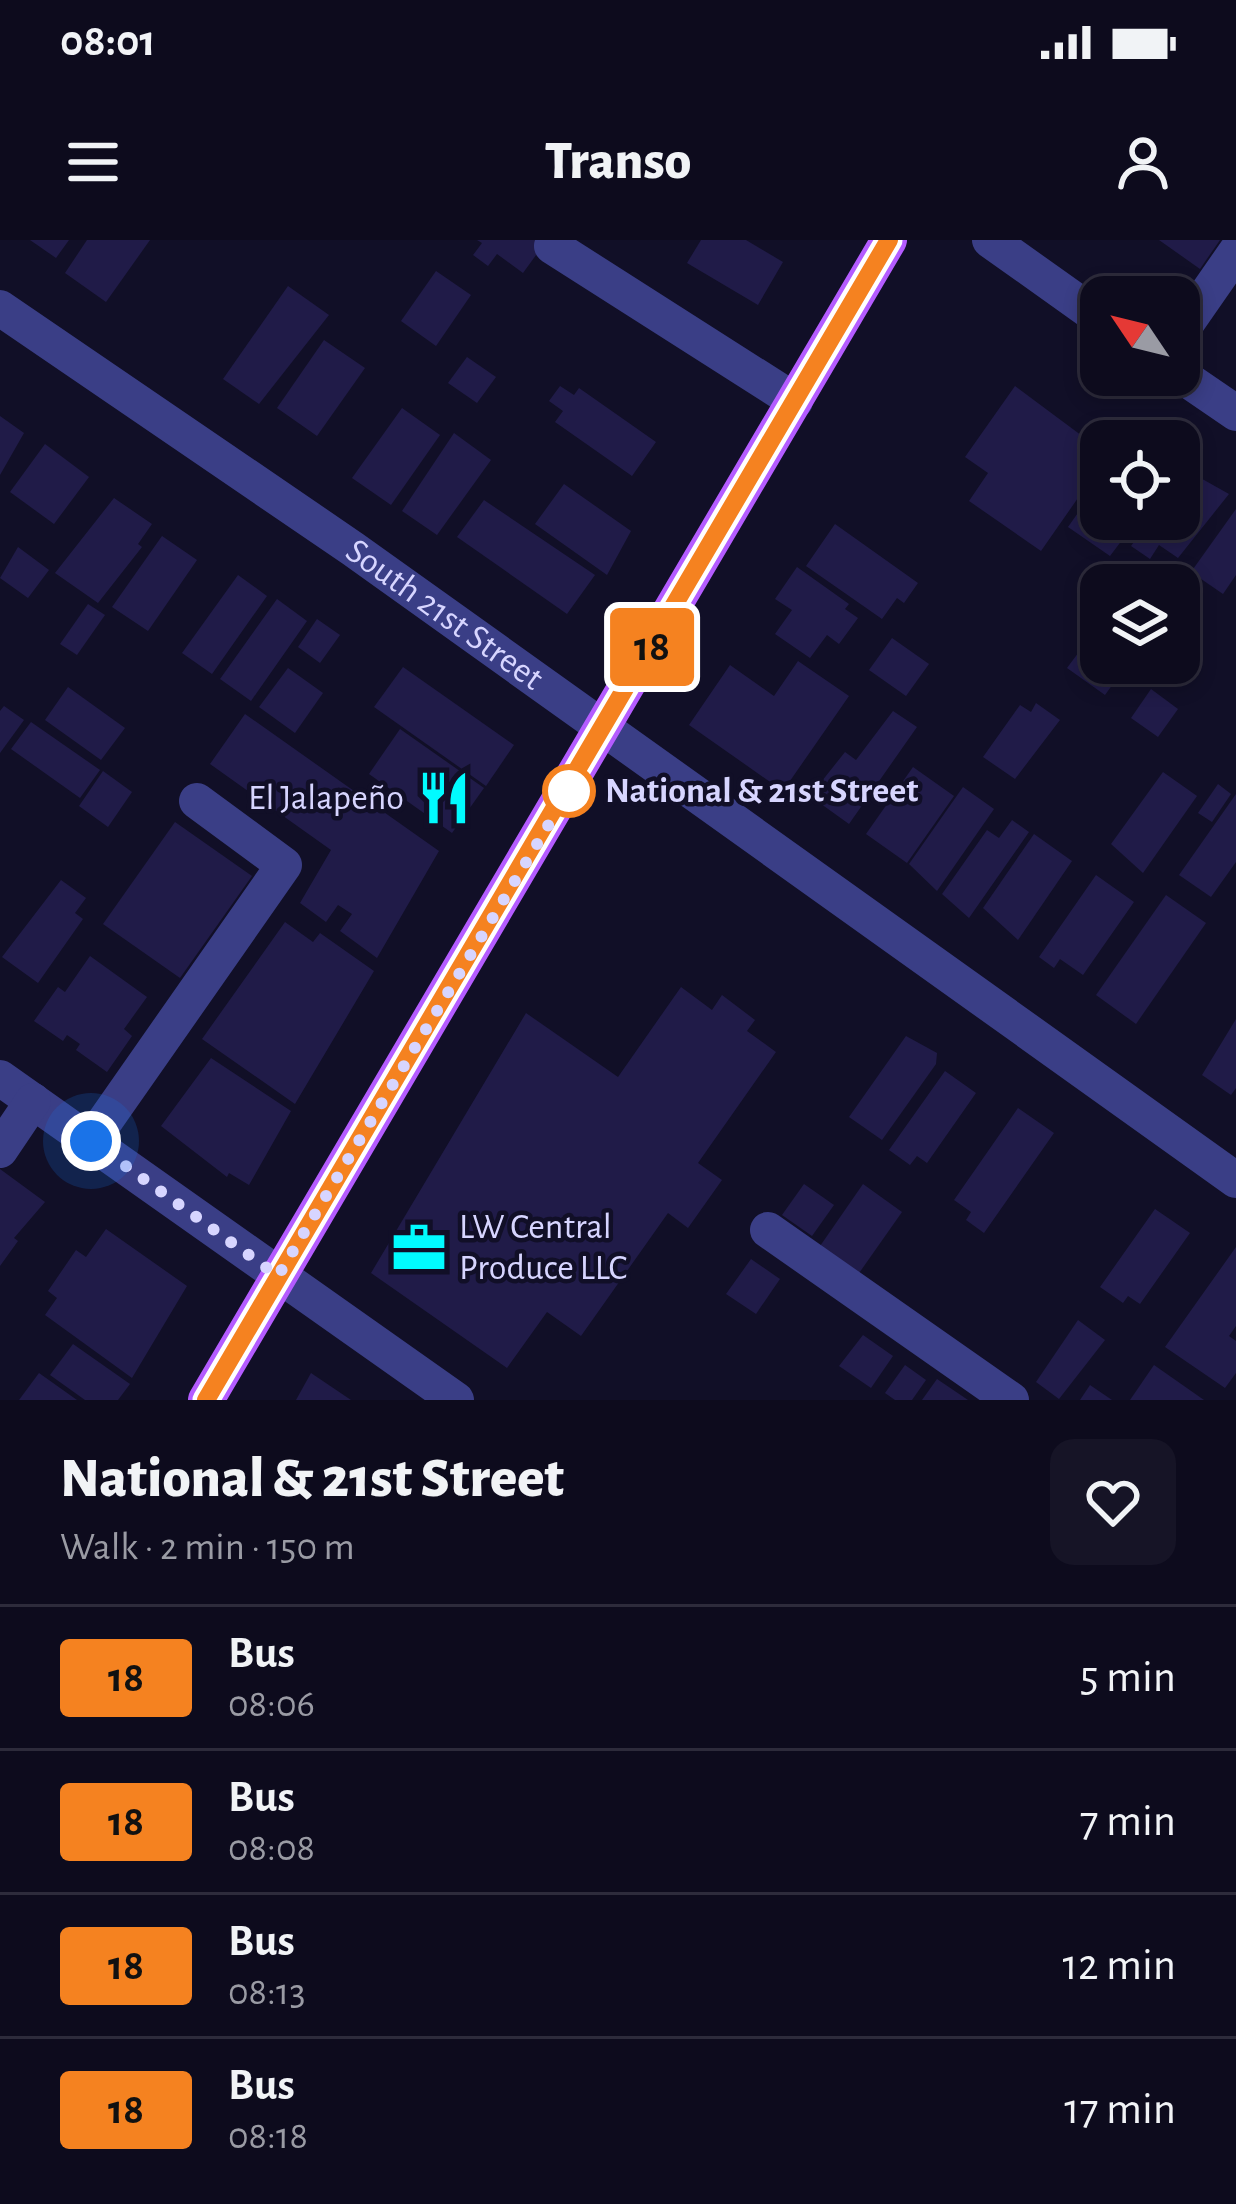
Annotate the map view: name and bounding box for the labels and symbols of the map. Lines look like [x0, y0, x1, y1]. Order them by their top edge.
north arrow [1080, 276, 1200, 396]
street label: South 21st Street [339, 532, 550, 697]
line badge: 18 [598, 608, 706, 686]
marker: National & 21st Street [544, 766, 594, 816]
restaurant icon: El Jalapeño [415, 769, 473, 827]
place label: National & 21st Street [605, 773, 918, 809]
place label: El Jalapeño [248, 780, 404, 816]
your location [61, 1111, 121, 1171]
place label: LW Central Produce LLC [459, 1209, 627, 1286]
office icon: LW Central Produce LLC [390, 1219, 448, 1277]

